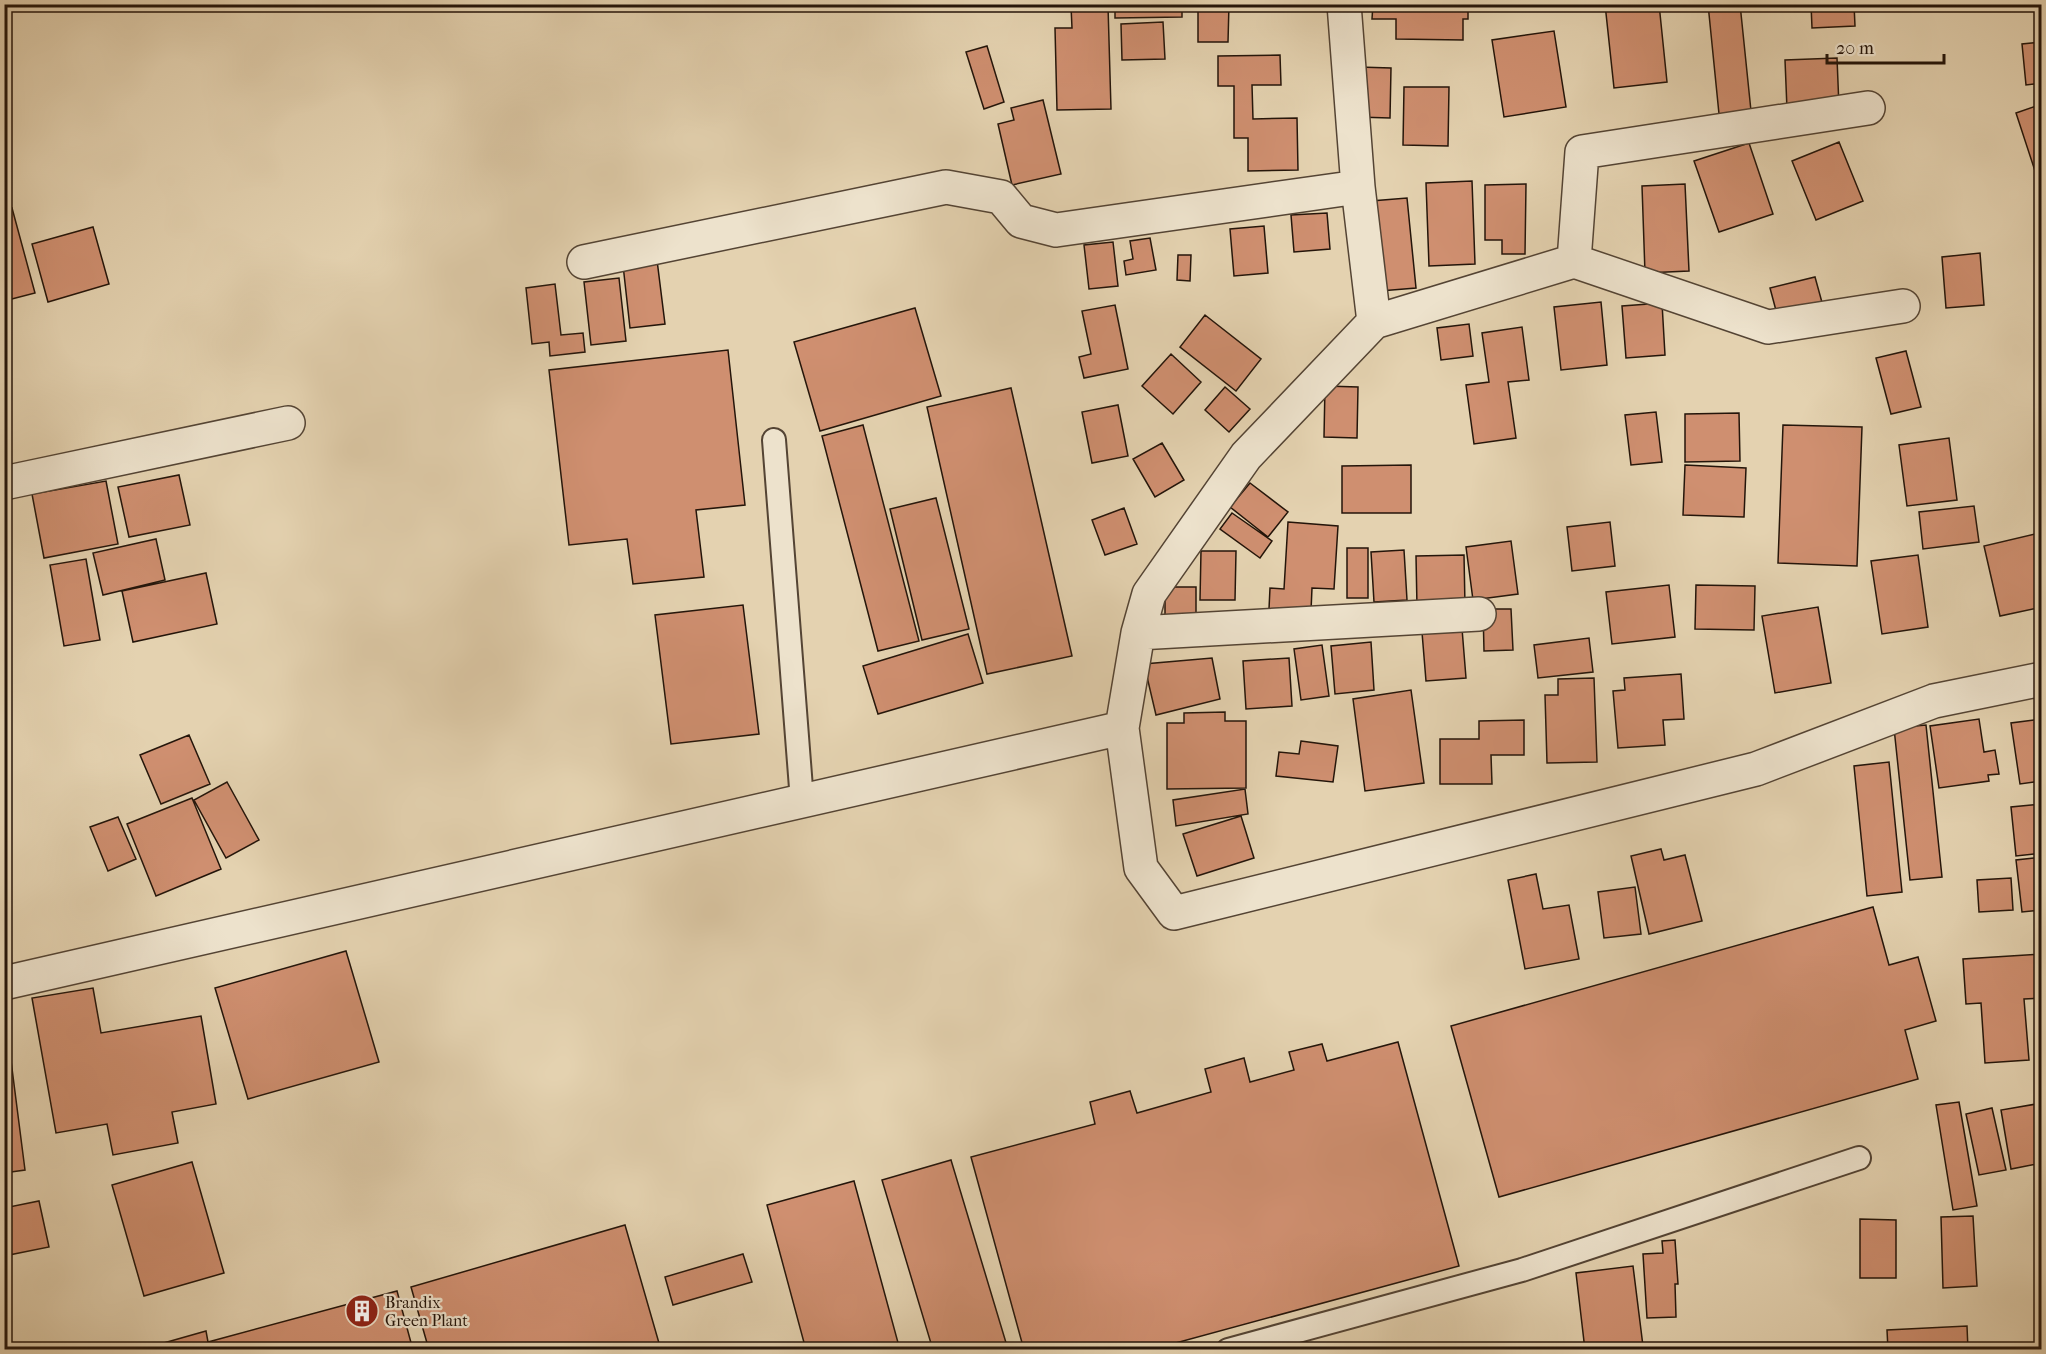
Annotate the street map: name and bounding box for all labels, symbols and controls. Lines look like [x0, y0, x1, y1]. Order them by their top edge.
scale bar [1827, 27, 1944, 65]
text: 20 m [1836, 38, 1874, 59]
building icon: Brandix Green Plant [344, 1293, 380, 1329]
place label: Brandix Green Plant [385, 1293, 468, 1330]

